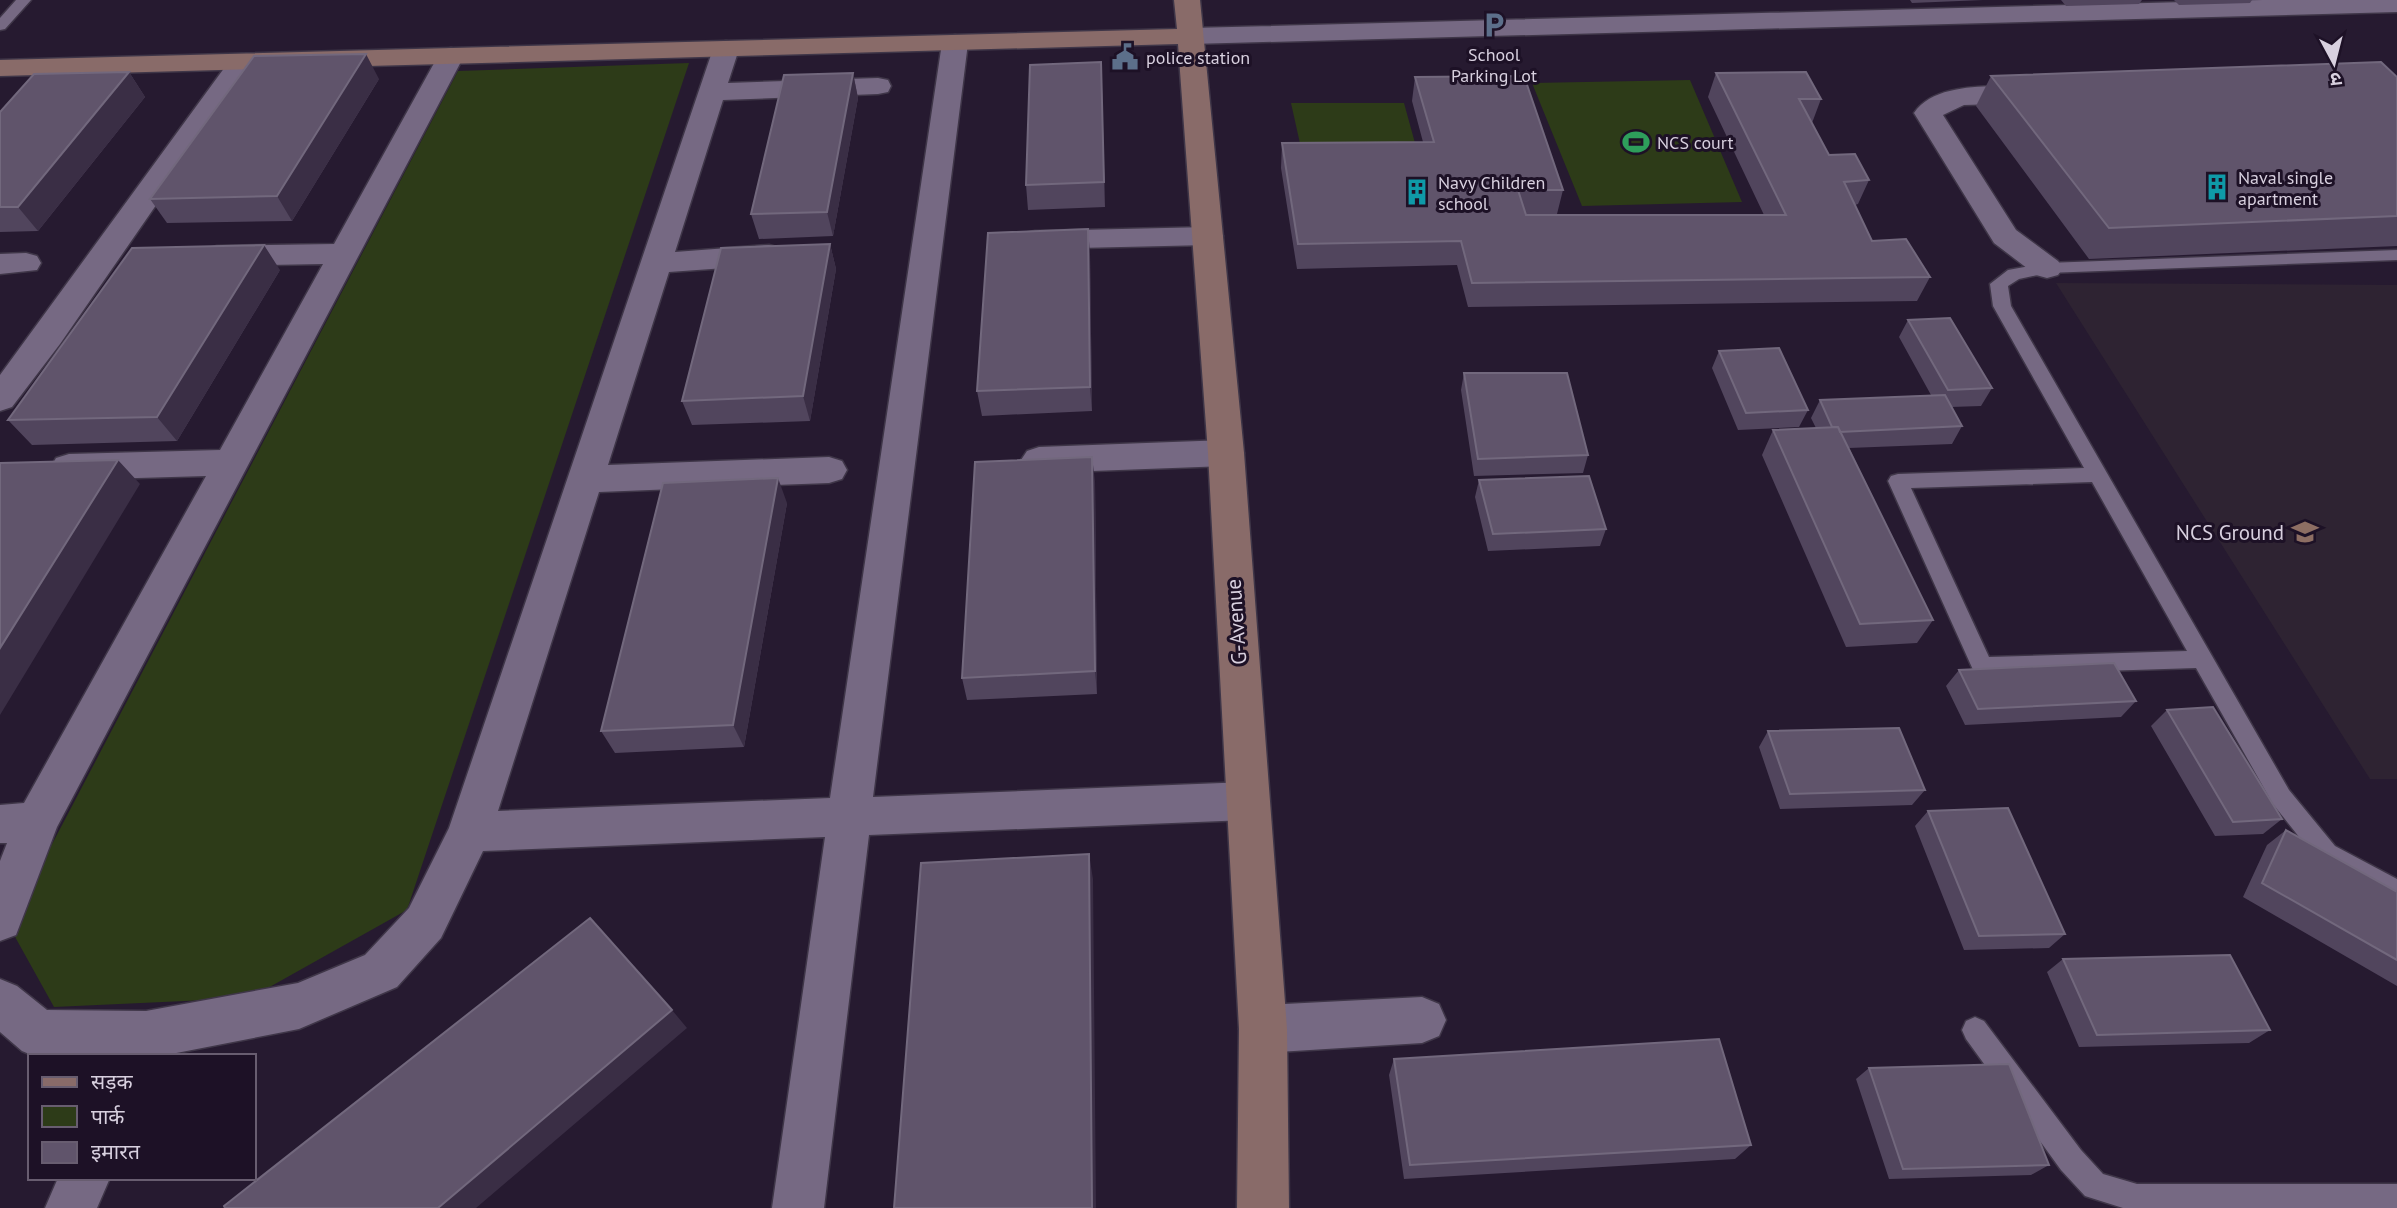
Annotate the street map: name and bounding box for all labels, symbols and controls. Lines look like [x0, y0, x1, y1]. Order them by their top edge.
parking icon: School Parking Lot [1479, 10, 1509, 40]
north arrow [2299, 28, 2369, 98]
public building icon: police station [1110, 42, 1140, 72]
place label: School Parking Lot [1451, 43, 1537, 87]
place label: police station [1146, 46, 1250, 69]
text: उ [2328, 67, 2343, 93]
sports icon: NCS court [1621, 127, 1651, 157]
place label: NCS court [1657, 131, 1734, 154]
place label: Naval single apartment [2238, 166, 2333, 210]
place label: Navy Children school [1438, 171, 1545, 215]
building icon: Naval single apartment [2202, 172, 2232, 202]
building icon: Navy Children school [1402, 177, 1432, 207]
school or university icon: NCS Ground [2290, 517, 2320, 547]
place label: NCS Ground [2176, 519, 2284, 546]
street label: G-Avenue [1220, 578, 1252, 666]
legend [28, 1054, 256, 1180]
text: सड़क [91, 1068, 133, 1095]
text: पार्क [91, 1103, 125, 1130]
text: इमारत [91, 1138, 141, 1165]

